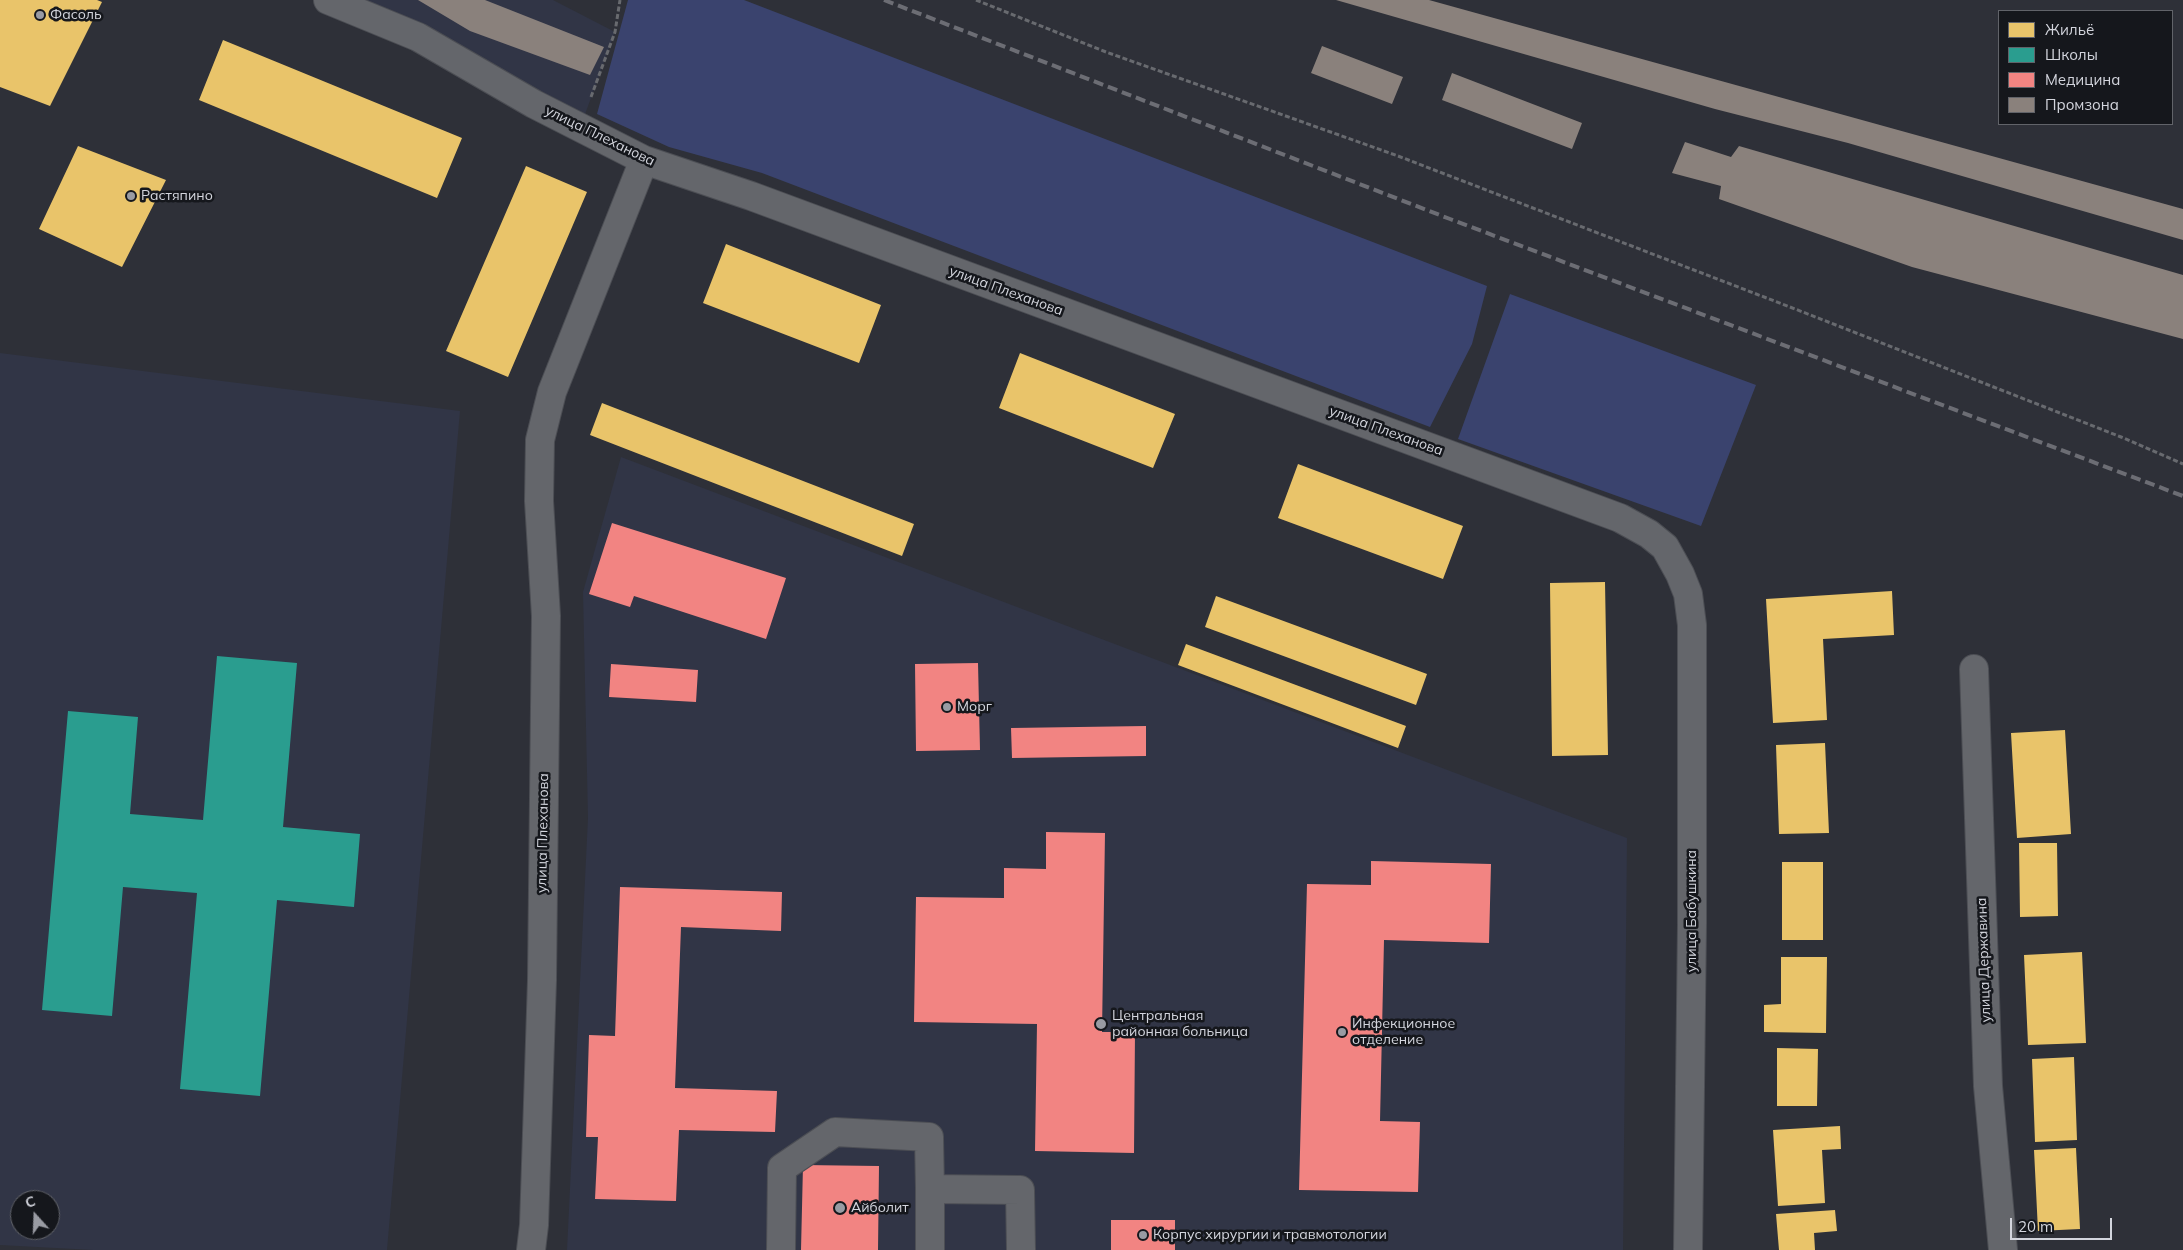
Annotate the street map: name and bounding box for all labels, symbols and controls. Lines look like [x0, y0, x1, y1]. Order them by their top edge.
place label: Фасоль [50, 7, 102, 23]
marker: Фасоль [34, 9, 46, 21]
legend [1998, 10, 2173, 125]
text: Жильё [2045, 20, 2094, 39]
text: Школы [2045, 45, 2098, 64]
text: Медицина [2045, 70, 2120, 89]
text: Промзона [2045, 95, 2119, 114]
street label: улица Плеханова [542, 102, 658, 170]
place label: Растяпино [141, 188, 213, 204]
marker: Растяпино [125, 190, 137, 202]
street label: улица Плеханова [947, 263, 1065, 319]
street label: улица Плеханова [1327, 403, 1445, 459]
place label: Морг [957, 699, 992, 715]
marker: Морг [941, 701, 953, 713]
street label: улица Плеханова [534, 773, 552, 893]
street label: улица Бабушкина [1684, 850, 1700, 972]
street label: улица Державина [1973, 897, 1995, 1023]
place label: Центральная районная больница [1112, 1008, 1248, 1040]
place label: Инфекционное отделение [1352, 1016, 1455, 1048]
marker: Центральная районная больница [1094, 1017, 1108, 1031]
marker: Инфекционное отделение [1336, 1026, 1348, 1038]
north arrow [10, 1190, 60, 1240]
text: С [23, 1192, 38, 1212]
place label: Айболит [851, 1200, 909, 1216]
marker: Айболит [833, 1201, 847, 1215]
scale bar [2013, 1208, 2116, 1240]
text: 20 m [2018, 1217, 2053, 1236]
place label: Корпус хирургии и травмотологии [1153, 1227, 1387, 1243]
marker: Корпус хирургии и травмотологии [1137, 1229, 1149, 1241]

